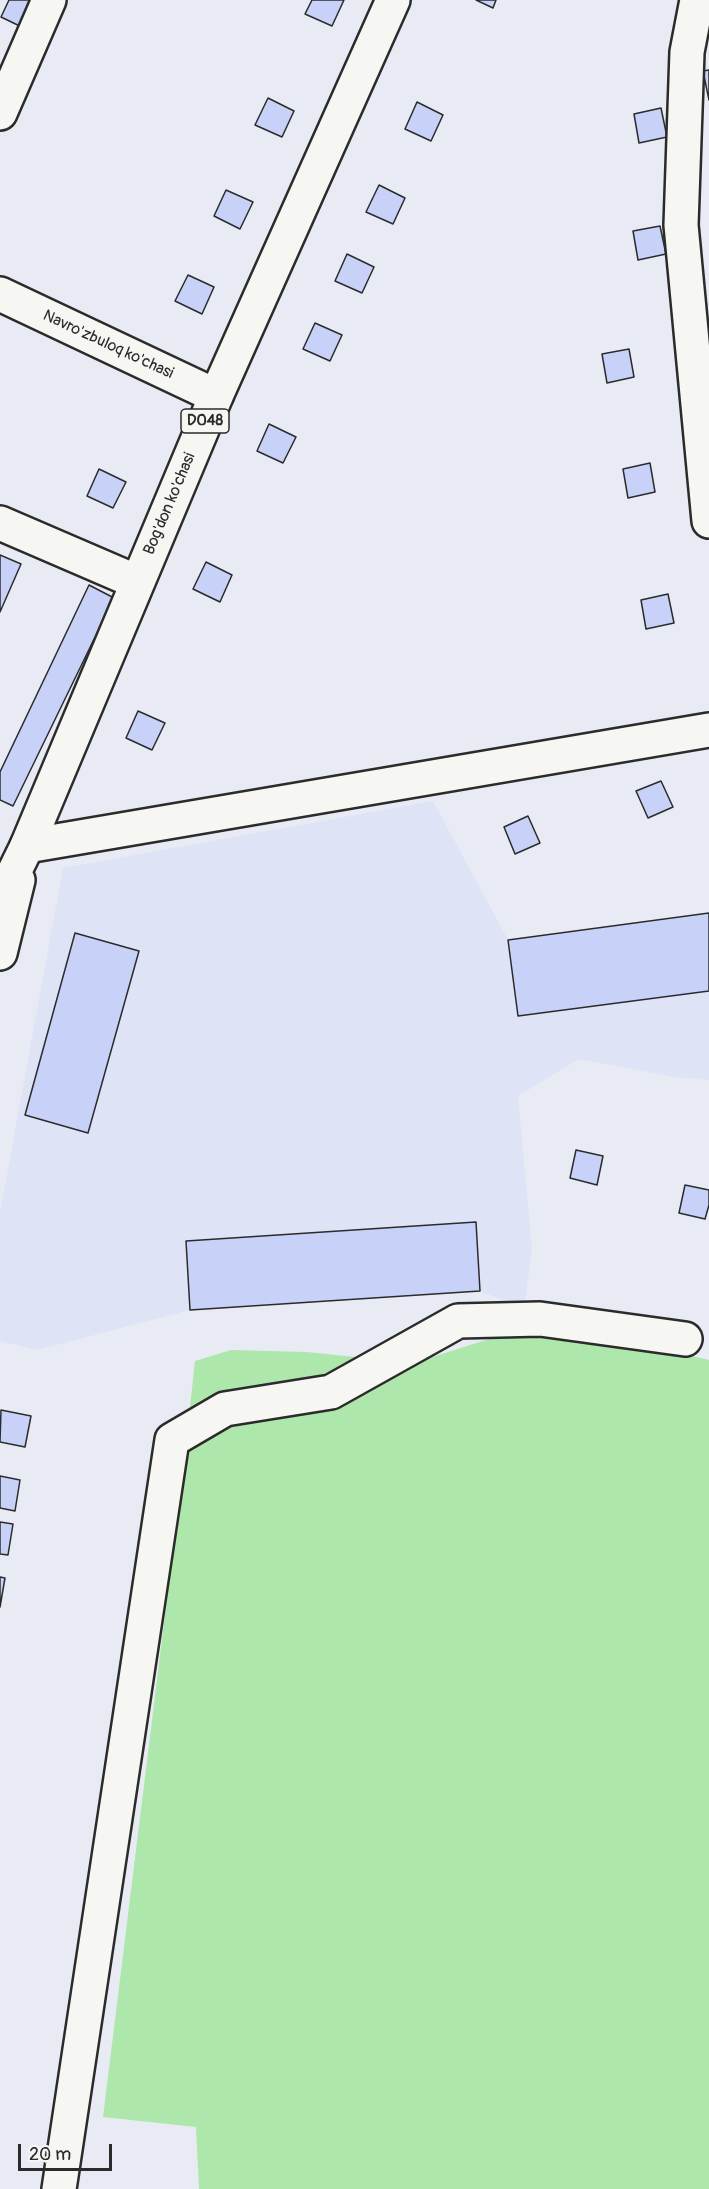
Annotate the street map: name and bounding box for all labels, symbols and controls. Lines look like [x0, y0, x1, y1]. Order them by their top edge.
street label: Navro'zbuloq ko'chasi [40, 306, 176, 384]
road number: D048 [181, 409, 229, 433]
street label: Bog'don ko'chasi [140, 450, 200, 558]
scale bar [21, 2132, 116, 2170]
text: 20 m [29, 2143, 71, 2166]

